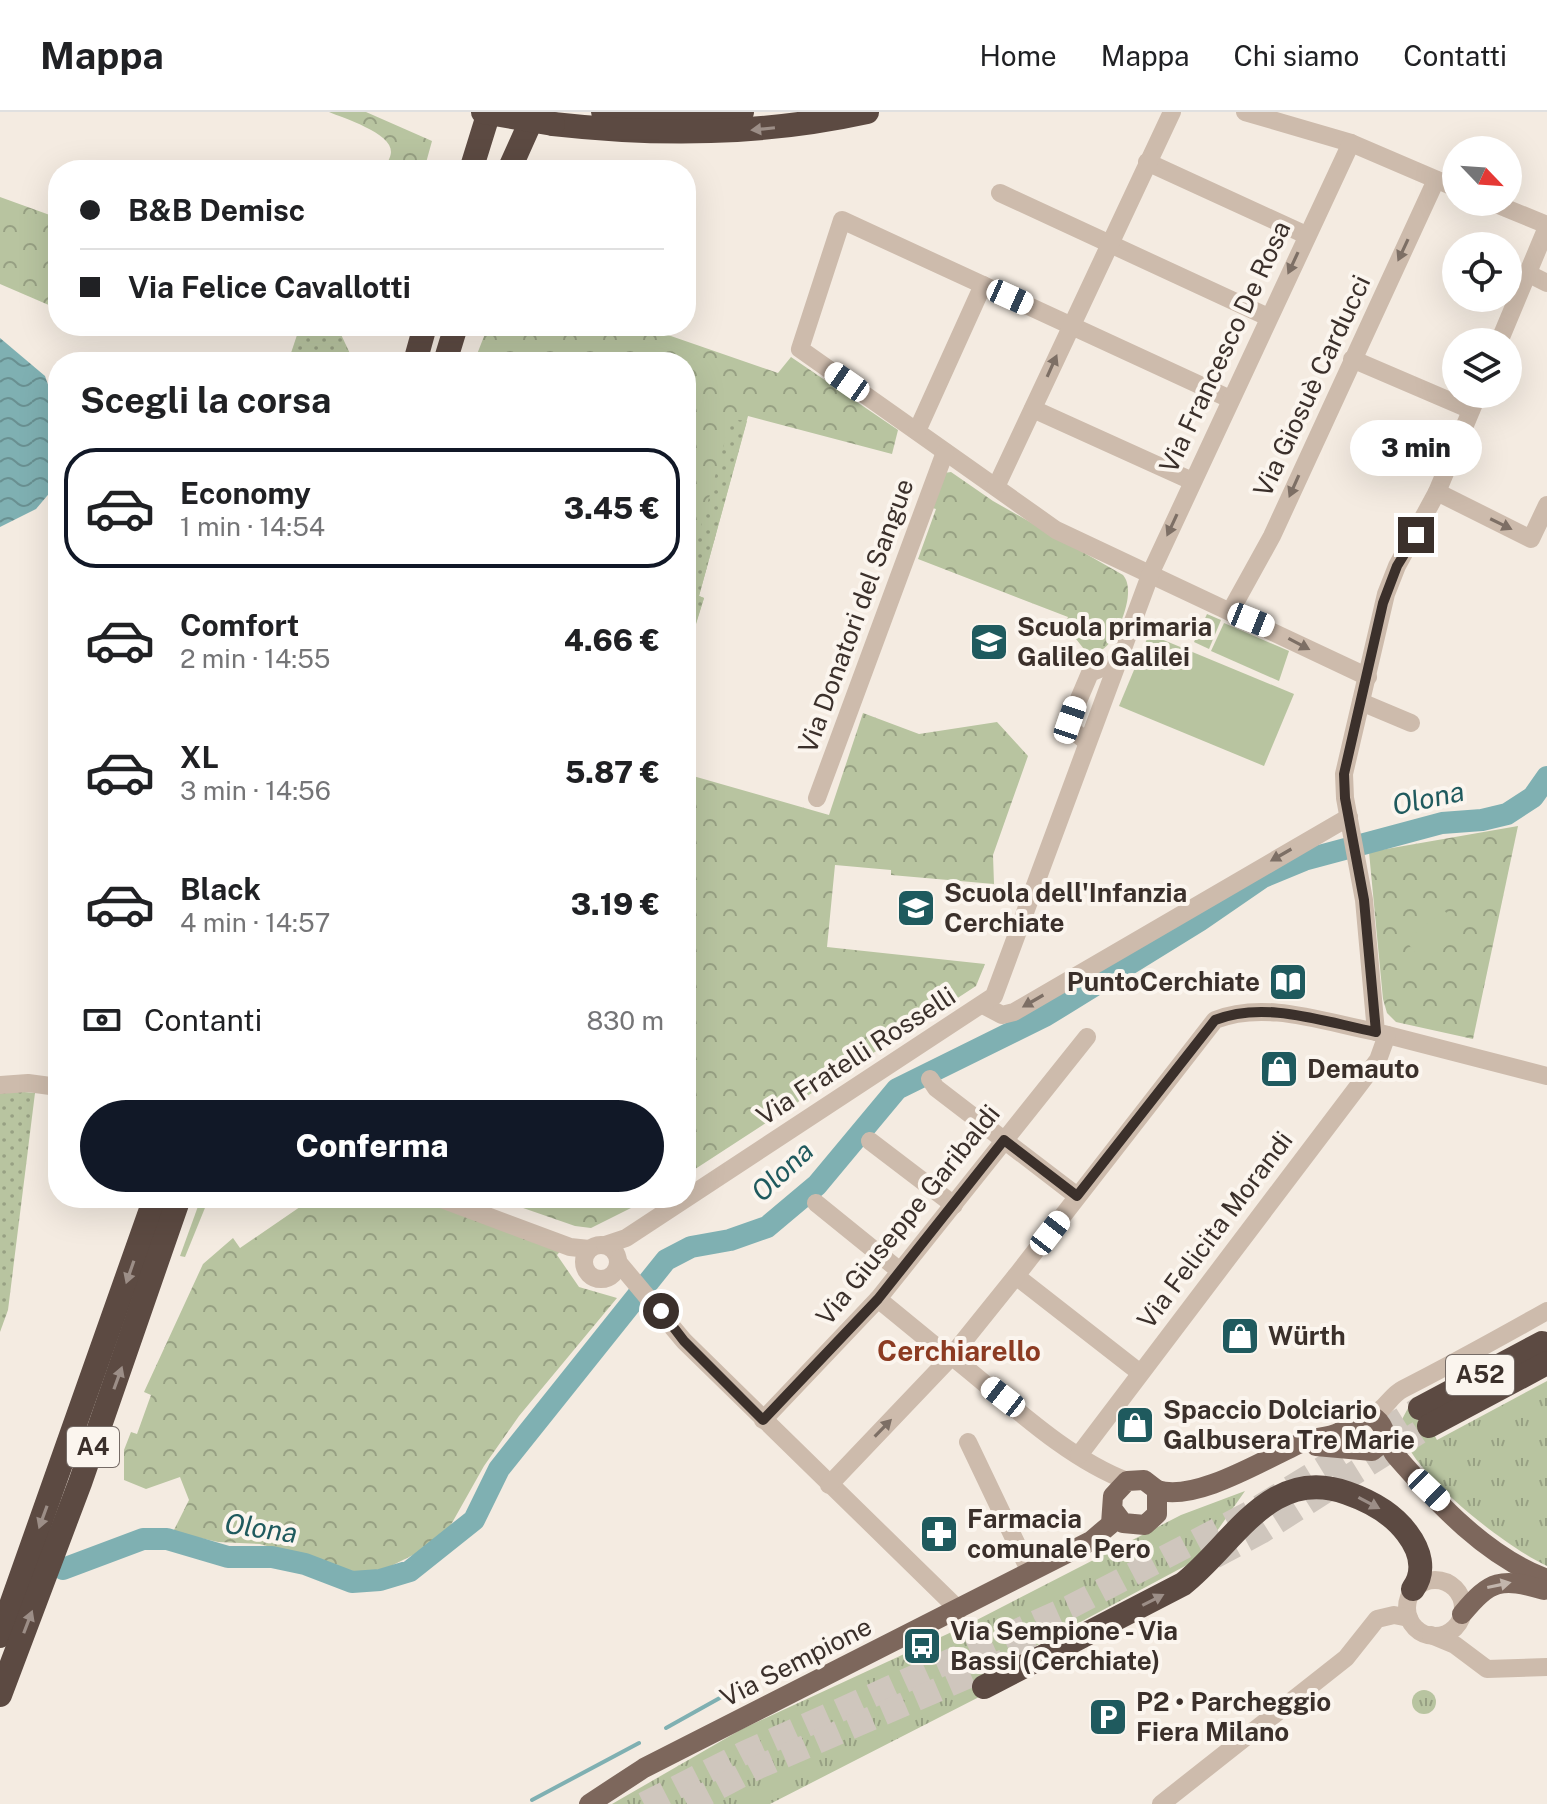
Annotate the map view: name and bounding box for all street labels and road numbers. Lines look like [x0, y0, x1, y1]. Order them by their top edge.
street label: Via Francesco De Rosa [1153, 216, 1297, 478]
street label: Via Giosuè Carducci [1247, 270, 1377, 502]
street label: Via Donatori del Sangue [791, 474, 920, 757]
street label: Via Fratelli Rosselli [751, 980, 961, 1131]
street label: Via Giuseppe Garibaldi [809, 1098, 1006, 1331]
street label: Via Felicita Morandi [1130, 1125, 1299, 1334]
road number: A52 [1446, 1355, 1514, 1395]
road number: A4 [67, 1427, 119, 1467]
street label: Via Sempione [715, 1610, 877, 1713]

